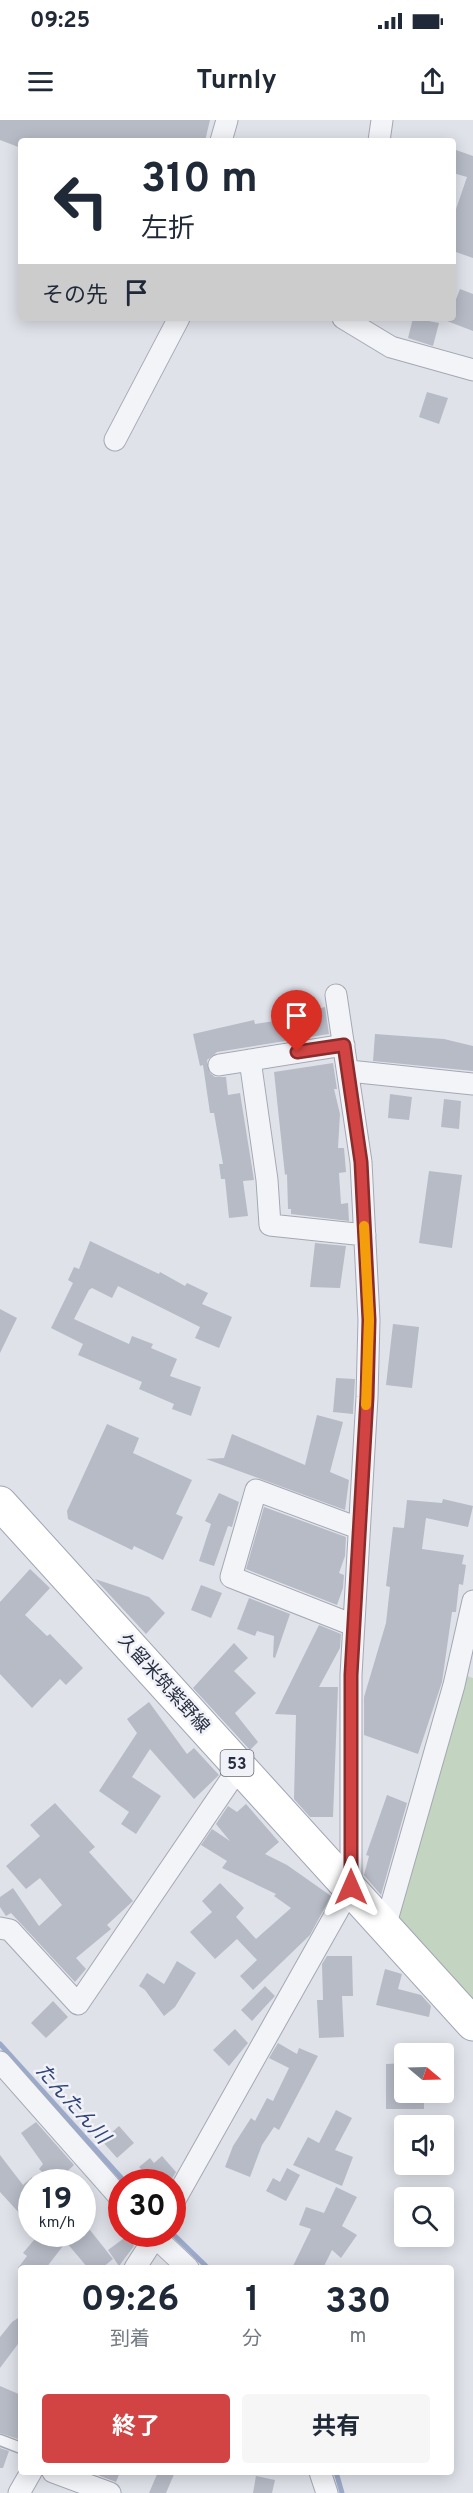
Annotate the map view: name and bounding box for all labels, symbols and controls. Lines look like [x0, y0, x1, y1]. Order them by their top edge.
text: 09:25 [30, 8, 90, 35]
text: Turnly [196, 64, 277, 98]
icon: menu [24, 65, 57, 98]
icon: share [416, 65, 449, 98]
text: 310 m [141, 154, 258, 207]
icon: left [42, 162, 120, 240]
text: 左折 [141, 213, 195, 247]
icon: arrive [120, 276, 153, 309]
text: その先 [42, 283, 108, 310]
pin [271, 990, 322, 1052]
icon: arrive [280, 999, 313, 1032]
street label: 久留米筑紫野線 [112, 1629, 214, 1739]
road number: 53 [220, 1750, 254, 1776]
position arrow [319, 1855, 383, 1919]
north arrow [394, 2043, 454, 2103]
map controls [394, 2043, 454, 2247]
water label: たんたん川 [28, 2058, 116, 2152]
button: sound [394, 2115, 454, 2175]
speed limit sign: 30 [108, 2169, 186, 2247]
text: 19 [42, 2182, 72, 2219]
button: search [394, 2187, 454, 2247]
text: km/h [39, 2214, 75, 2233]
text: 09:26 [81, 2278, 179, 2324]
text: 1 [245, 2278, 259, 2324]
text: 330 [325, 2280, 391, 2326]
text: m [350, 2324, 367, 2350]
text: 到着 [110, 2327, 150, 2353]
text: 分 [242, 2327, 262, 2353]
button: 終了 [42, 2394, 230, 2463]
button: 共有 [242, 2394, 430, 2463]

